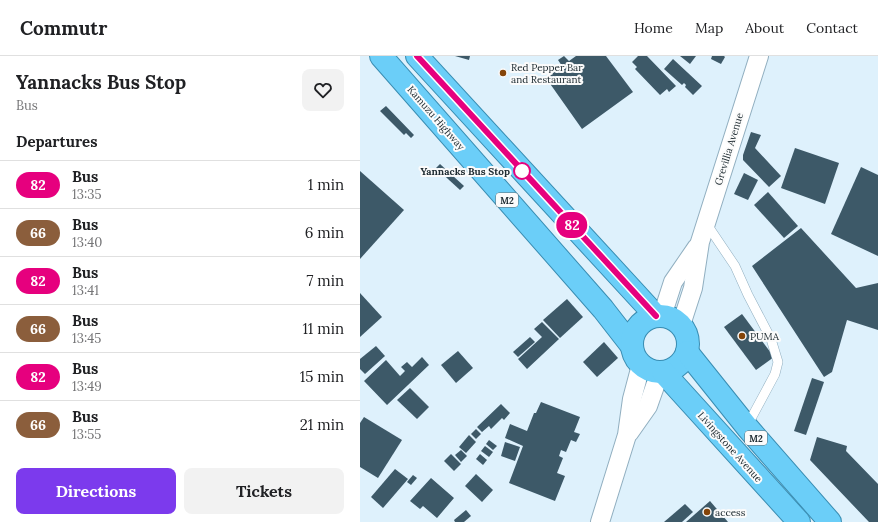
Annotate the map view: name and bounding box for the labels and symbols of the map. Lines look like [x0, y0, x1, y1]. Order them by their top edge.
place label: Red Pepper Bar and Restaurant [511, 61, 583, 86]
marker: Red Pepper Bar and Restaurant [498, 68, 508, 78]
street label: Kamuzu Highway [404, 83, 468, 153]
street label: Grevillia Avenue [712, 111, 746, 187]
marker: Yannacks Bus Stop [513, 162, 531, 180]
place label: Yannacks Bus Stop [420, 165, 510, 178]
road number: M2 [496, 193, 518, 207]
line badge: 82 [554, 212, 590, 238]
place label: PUMA [750, 330, 780, 343]
marker: PUMA [737, 331, 747, 341]
street label: Livingstone Avenue [695, 409, 765, 485]
road number: M2 [745, 431, 767, 445]
place label: access [715, 506, 746, 519]
marker: access [702, 507, 712, 517]

